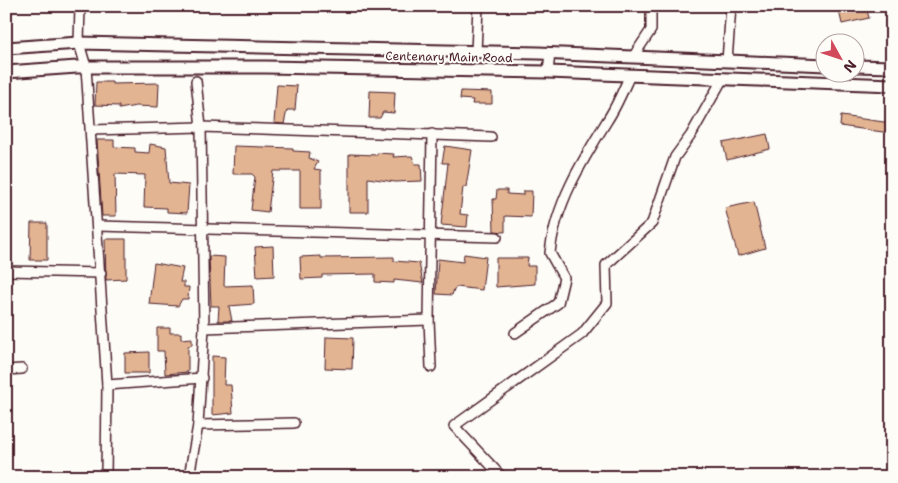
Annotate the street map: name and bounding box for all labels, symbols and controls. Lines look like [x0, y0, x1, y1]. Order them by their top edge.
north arrow [816, 32, 866, 82]
street label: Centenary Main Road [385, 48, 513, 66]
text: N [839, 56, 860, 76]

